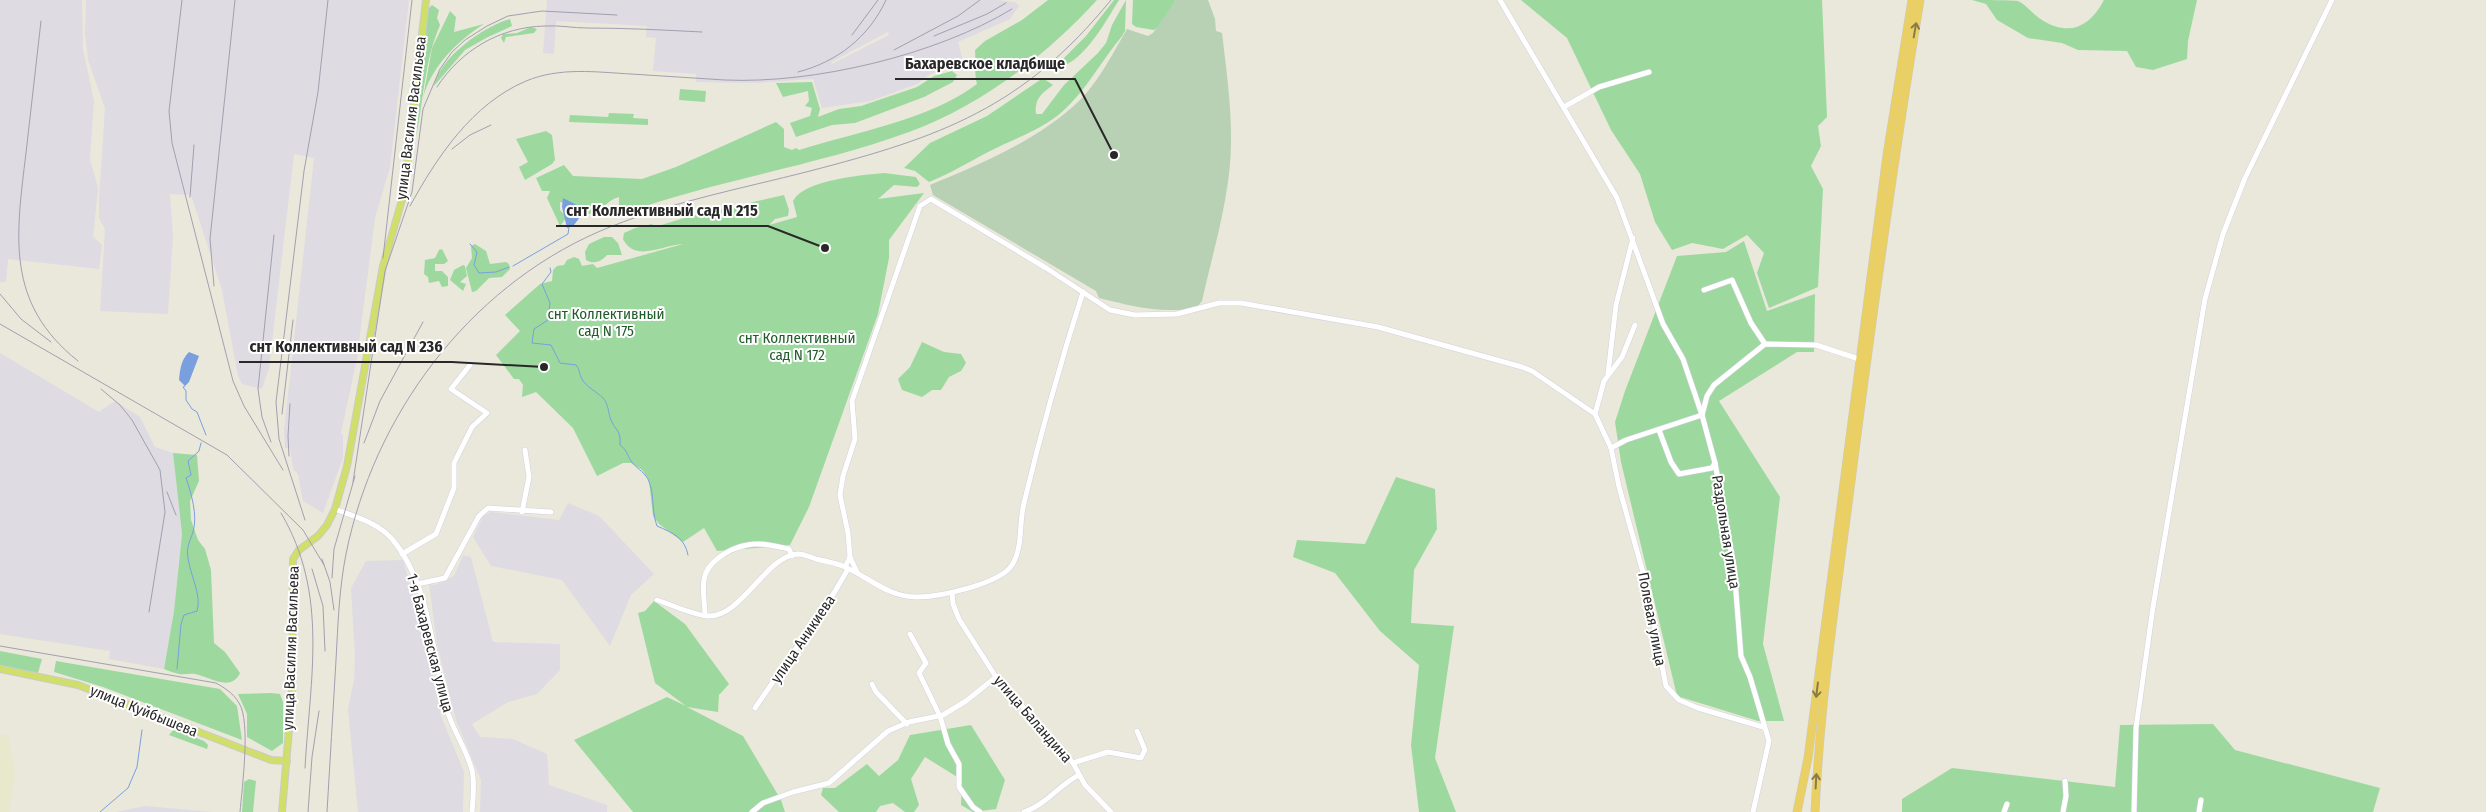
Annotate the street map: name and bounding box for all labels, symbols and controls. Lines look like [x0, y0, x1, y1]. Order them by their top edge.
one-way arrow [1910, 22, 1920, 38]
street label: улица Василия Васильева [392, 35, 430, 201]
callout: Бахаревское кладбище [895, 48, 1075, 79]
text: Бахаревское кладбище [905, 54, 1065, 73]
callout: снт Коллективный сад N 215 [556, 195, 768, 226]
text: снт Коллективный сад N 215 [566, 201, 758, 220]
park label: снт Коллективный сад N 175 [547, 305, 665, 340]
park label: снт Коллективный сад N 172 [738, 329, 856, 364]
callout: снт Коллективный сад N 236 [239, 331, 452, 362]
text: снт Коллективный сад N 236 [249, 337, 443, 356]
street label: Раздольная улица [1708, 474, 1744, 590]
street label: улица Василия Васильева [279, 565, 303, 731]
street label: Полевая улица [1634, 571, 1670, 667]
street label: 1-я Бахаревская улица [403, 572, 457, 714]
street label: улица Аникиева [767, 592, 839, 686]
street label: улица Баландина [990, 671, 1076, 767]
street label: улица Куйбышева [88, 681, 200, 741]
one-way arrow [1812, 682, 1822, 698]
one-way arrow [1811, 773, 1821, 790]

